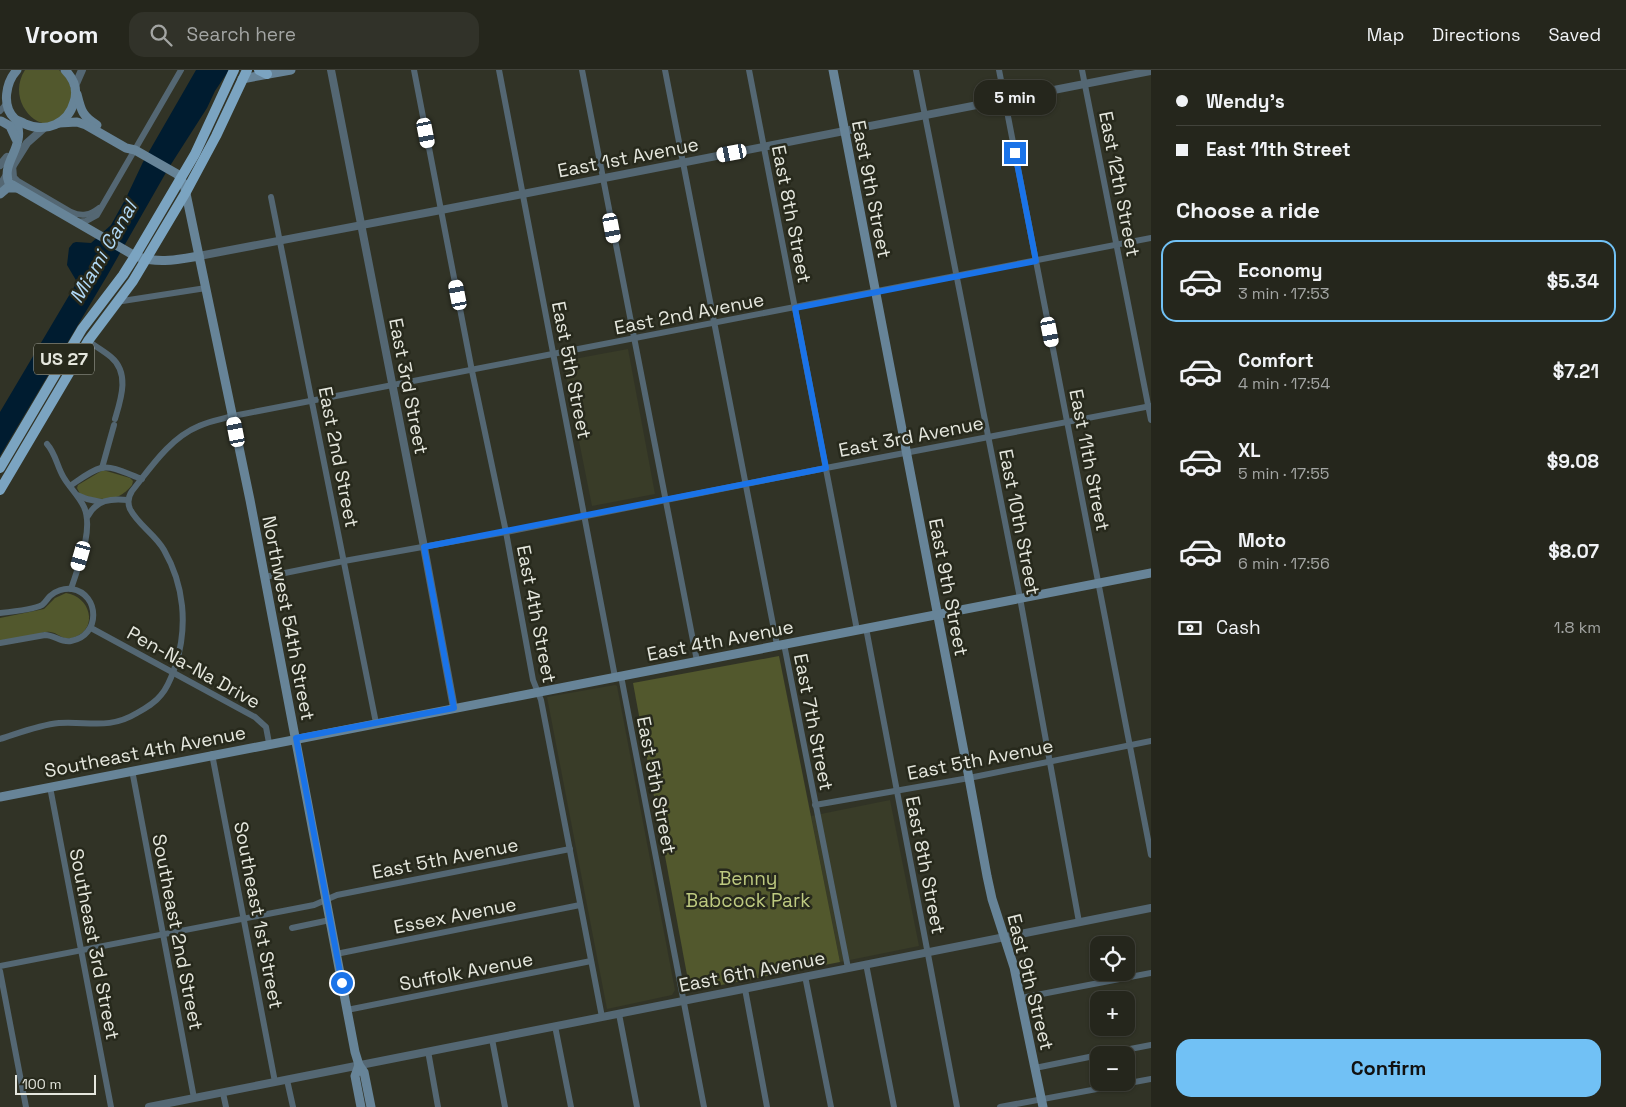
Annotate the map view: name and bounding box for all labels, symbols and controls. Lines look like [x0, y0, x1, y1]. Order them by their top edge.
search box [129, 12, 479, 57]
text: Vroom [25, 19, 99, 50]
icon: search [147, 21, 175, 49]
text: Search here [187, 22, 296, 47]
text: Map [1367, 23, 1404, 46]
text: Directions [1432, 23, 1521, 46]
text: Saved [1549, 23, 1601, 46]
callout: 5 min [974, 81, 1056, 116]
text: 5 min [994, 87, 1036, 108]
text: Wendy's [1206, 89, 1285, 114]
street label: East 12th Street [1093, 109, 1146, 259]
car [415, 117, 436, 149]
street label: East 9th Street [846, 118, 897, 260]
street label: East 1st Avenue [555, 132, 701, 183]
text: East 11th Street [1206, 137, 1351, 162]
route end [1004, 142, 1026, 164]
car [715, 143, 748, 163]
street label: East 8th Street [766, 143, 817, 285]
water label: Miami Canal [63, 194, 144, 308]
text: Choose a ride [1176, 196, 1320, 224]
car [601, 212, 622, 244]
text: Economy [1238, 258, 1322, 283]
icon: car [1178, 259, 1223, 304]
text: $5.34 [1547, 269, 1599, 294]
car [447, 279, 468, 311]
text: 3 min · 17:53 [1238, 283, 1330, 304]
street label: East 2nd Avenue [612, 287, 766, 340]
street label: East 5th Street [546, 299, 597, 441]
street label: East 3rd Street [383, 316, 434, 456]
car [1039, 316, 1060, 348]
road number: US 27 [34, 344, 94, 374]
text: Comfort [1238, 348, 1314, 373]
icon: car [1178, 349, 1223, 394]
text: $7.21 [1553, 359, 1599, 384]
text: 4 min · 17:54 [1238, 373, 1330, 394]
street label: East 2nd Street [313, 384, 364, 530]
street label: East 11th Street [1063, 387, 1116, 533]
street label: East 3rd Avenue [836, 410, 986, 463]
car [225, 416, 246, 448]
text: XL [1238, 438, 1261, 463]
icon: car [1178, 439, 1223, 484]
street label: East 10th Street [993, 447, 1046, 597]
text: $9.08 [1547, 449, 1599, 474]
text: 5 min · 17:55 [1238, 463, 1329, 484]
street label: Northwest 54th Street [256, 514, 321, 723]
street label: East 9th Street [923, 516, 974, 658]
text: Moto [1238, 528, 1286, 553]
icon: car [1178, 529, 1223, 574]
text: $8.07 [1548, 539, 1599, 564]
car [69, 540, 92, 572]
street label: East 4th Street [511, 543, 562, 685]
text: 6 min · 17:56 [1238, 553, 1330, 574]
street label: East 4th Avenue [645, 614, 796, 667]
icon: cash [1176, 614, 1204, 642]
text: Cash [1216, 615, 1261, 640]
text: 1.8 km [1554, 617, 1601, 638]
street label: Pen-Na-Na Drive [123, 620, 265, 714]
street label: East 7th Street [788, 651, 839, 793]
street label: East 5th Street [631, 714, 682, 856]
street label: Southeast 4th Avenue [42, 720, 248, 783]
street label: East 5th Avenue [905, 733, 1055, 786]
street label: East 8th Street [900, 794, 951, 936]
street label: Southeast 1st Street [228, 819, 289, 1011]
street label: Southeast 2nd Street [146, 832, 209, 1032]
street label: East 5th Avenue [370, 832, 520, 885]
street label: Southeast 3rd Street [64, 846, 125, 1042]
park label: Benny Babcock Park [686, 866, 810, 913]
street label: Essex Avenue [392, 891, 519, 940]
street label: East 9th Street [1001, 911, 1060, 1053]
map controls [1090, 936, 1135, 1091]
button: locate [1090, 936, 1135, 981]
street label: East 6th Avenue [677, 945, 827, 998]
street label: Suffolk Avenue [397, 946, 535, 997]
route start [331, 972, 353, 994]
button: + [1090, 991, 1135, 1036]
button: Confirm [1176, 1039, 1601, 1097]
button: − [1090, 1046, 1135, 1091]
scale bar [15, 1072, 96, 1095]
text: 100 m [22, 1075, 61, 1093]

